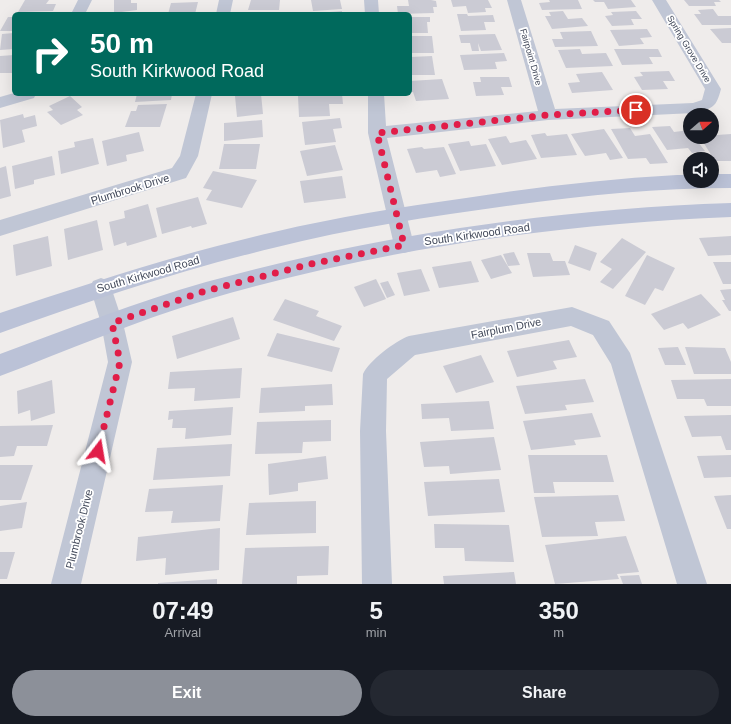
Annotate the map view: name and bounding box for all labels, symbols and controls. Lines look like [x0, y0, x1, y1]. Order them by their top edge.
street label: Spring Grove Drive [665, 14, 713, 84]
street label: Fairpoint Drive [518, 27, 544, 87]
icon: right [24, 28, 76, 80]
text: 50 m [90, 28, 154, 59]
text: South Kirkwood Road [90, 61, 264, 81]
pin [619, 93, 653, 127]
icon: arrive [625, 99, 647, 121]
north arrow [683, 108, 719, 144]
map controls [683, 108, 719, 188]
button: sound [683, 152, 719, 188]
street label: Plumbrook Drive [89, 171, 171, 207]
street label: South Kirkwood Road [423, 221, 531, 247]
street label: South Kirkwood Road [95, 254, 201, 294]
street label: Fairplum Drive [470, 315, 542, 341]
position arrow [77, 430, 119, 472]
street label: Plumbrook Drive [63, 488, 95, 570]
text: 07:49 [152, 597, 214, 624]
text: 5 [369, 597, 383, 624]
text: 350 [539, 597, 579, 624]
text: Arrival [164, 625, 201, 640]
text: min [366, 625, 387, 640]
text: m [553, 625, 564, 640]
button: Exit [12, 670, 362, 716]
button: Share [370, 670, 719, 716]

